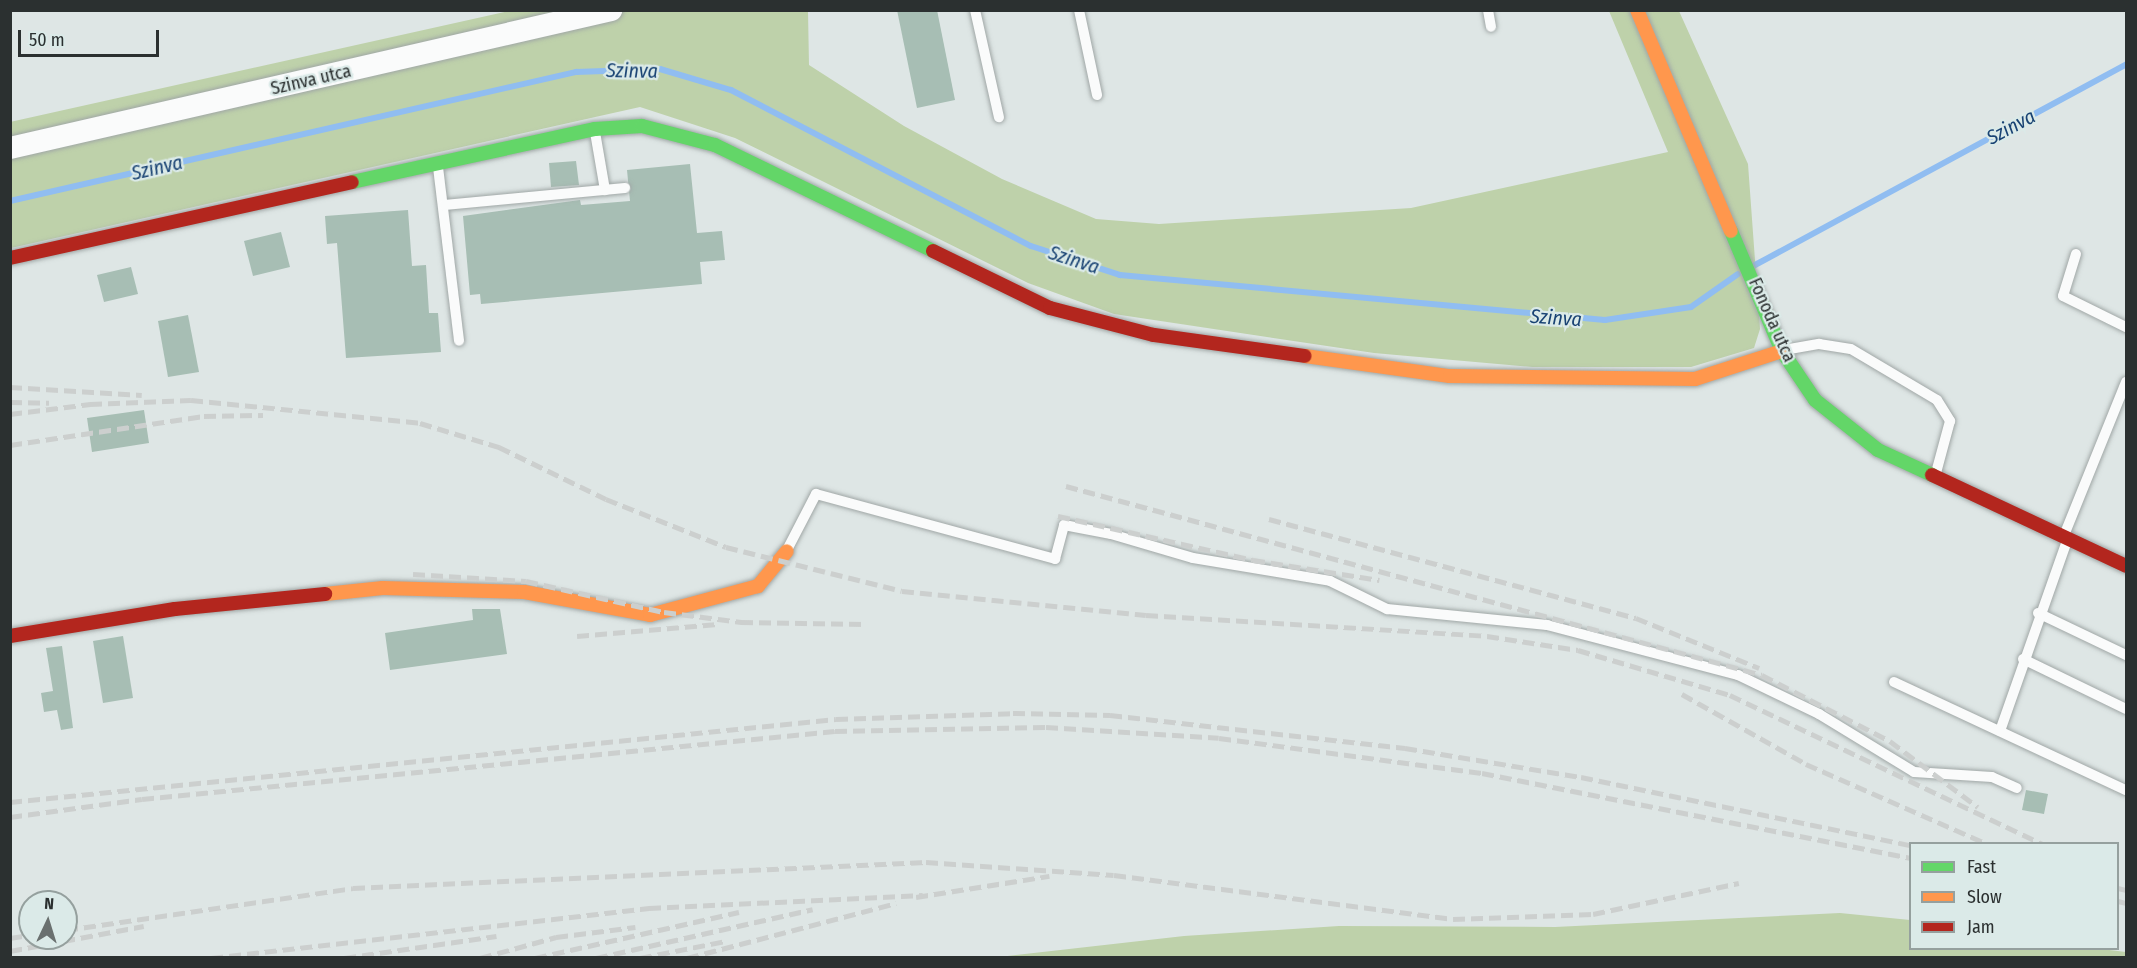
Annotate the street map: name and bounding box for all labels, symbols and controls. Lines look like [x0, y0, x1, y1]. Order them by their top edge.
scale bar [21, 18, 162, 56]
text: 50 m [29, 29, 65, 51]
water label: Szinva [606, 59, 658, 83]
street label: Szinva utca [269, 60, 353, 100]
water label: Szinva [1982, 104, 2040, 150]
water label: Szinva [129, 150, 185, 186]
water label: Szinva [1046, 241, 1102, 279]
street label: Fonoda utca [1744, 275, 1800, 365]
water label: Szinva [1529, 304, 1583, 332]
legend [1909, 842, 2119, 950]
text: Fast [1967, 856, 1996, 878]
text: Slow [1967, 886, 2002, 908]
north arrow [18, 890, 78, 950]
text: N [44, 894, 55, 913]
text: Jam [1967, 916, 1995, 938]

